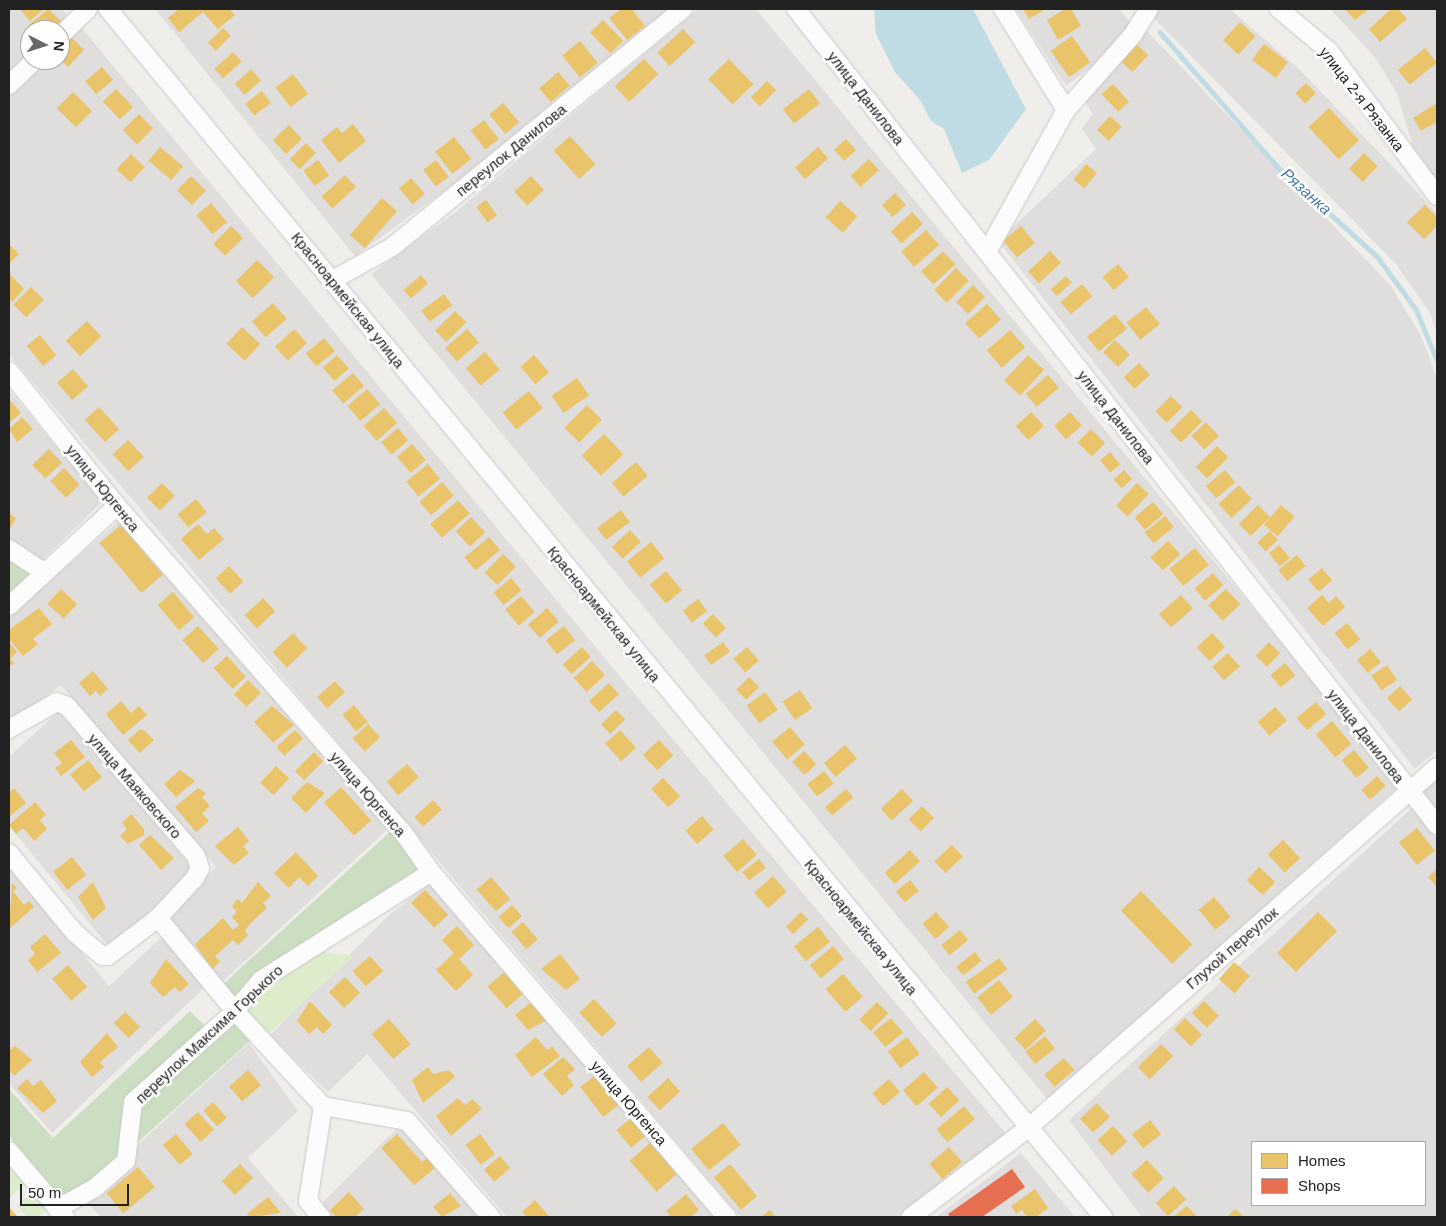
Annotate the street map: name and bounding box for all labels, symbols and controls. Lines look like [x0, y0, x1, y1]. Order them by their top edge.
north arrow [20, 20, 70, 70]
text: N [51, 40, 67, 52]
street label: улица 2-я Рязанка [1316, 43, 1408, 155]
street label: улица Данилова [824, 48, 908, 148]
street label: переулок Данилова [452, 100, 570, 200]
water label: Рязанка [1277, 165, 1335, 219]
street label: Красноармейская улица [288, 228, 408, 372]
street label: улица Данилова [1074, 367, 1158, 467]
street label: улица Юргенса [62, 441, 144, 535]
street label: Красноармейская улица [544, 542, 664, 686]
street label: улица Данилова [1324, 686, 1408, 786]
street label: улица Маяковского [84, 730, 186, 842]
street label: улица Юргенса [326, 748, 410, 840]
street label: Красноармейская улица [801, 855, 921, 999]
street label: Глухой переулок [1182, 903, 1282, 993]
street label: переулок Максима Горького [132, 961, 286, 1107]
street label: улица Юргенса [587, 1057, 671, 1149]
legend [1251, 1141, 1426, 1206]
text: Homes [1298, 1152, 1346, 1169]
scale bar [22, 1174, 131, 1206]
text: Shops [1298, 1177, 1341, 1194]
text: 50 m [28, 1184, 61, 1201]

